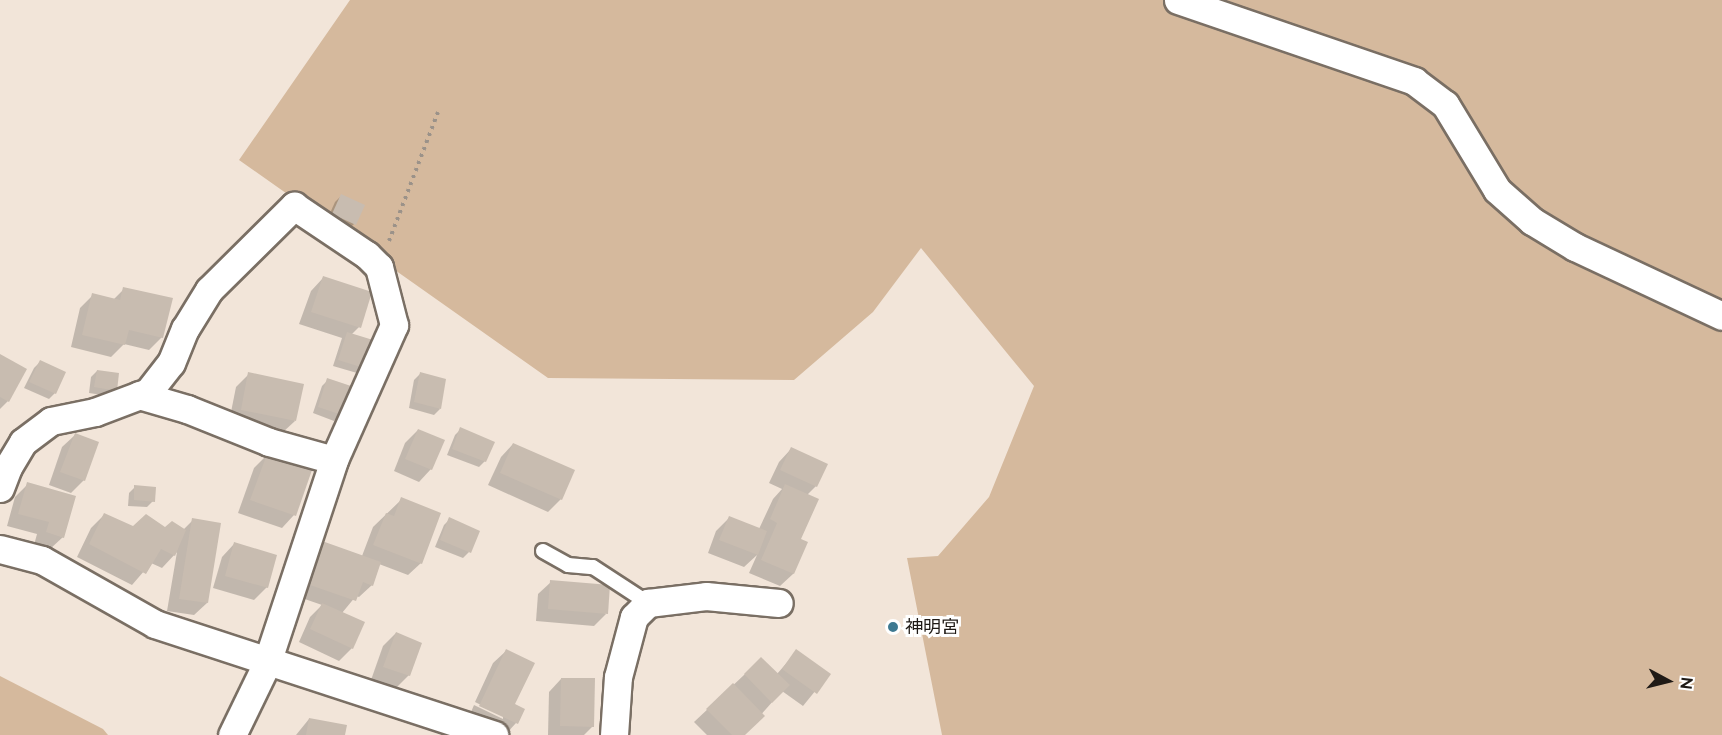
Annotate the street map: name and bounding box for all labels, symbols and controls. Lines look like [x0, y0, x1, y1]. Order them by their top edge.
place label: 神明宮 [905, 616, 959, 638]
marker: 神明宮 [886, 620, 900, 634]
north arrow [1638, 651, 1698, 711]
text: N [1676, 676, 1697, 690]

